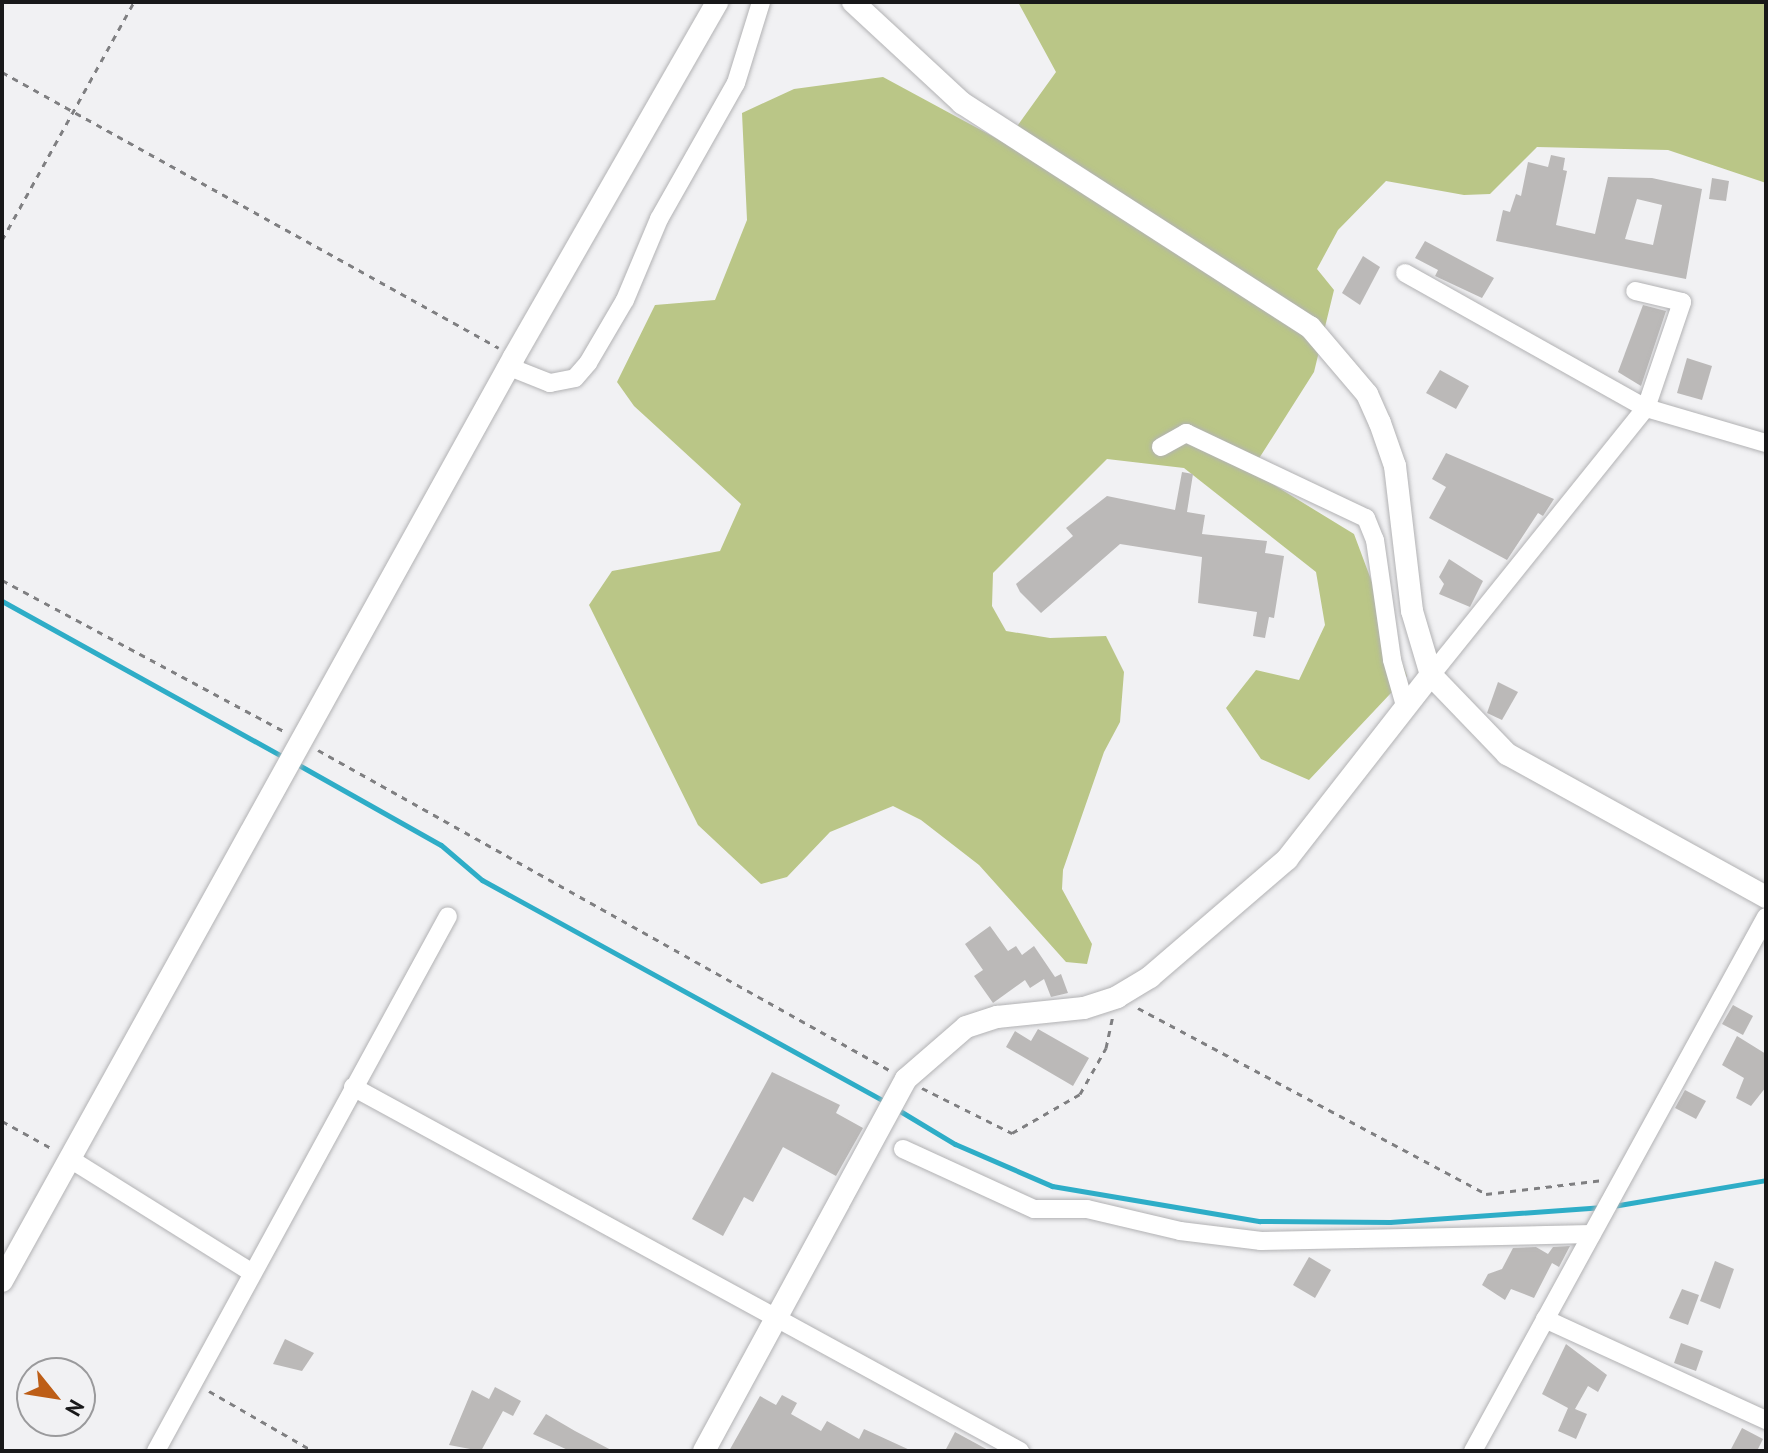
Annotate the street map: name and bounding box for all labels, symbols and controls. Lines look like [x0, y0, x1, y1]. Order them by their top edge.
north arrow [16, 1357, 96, 1437]
text: N [59, 1395, 91, 1421]

